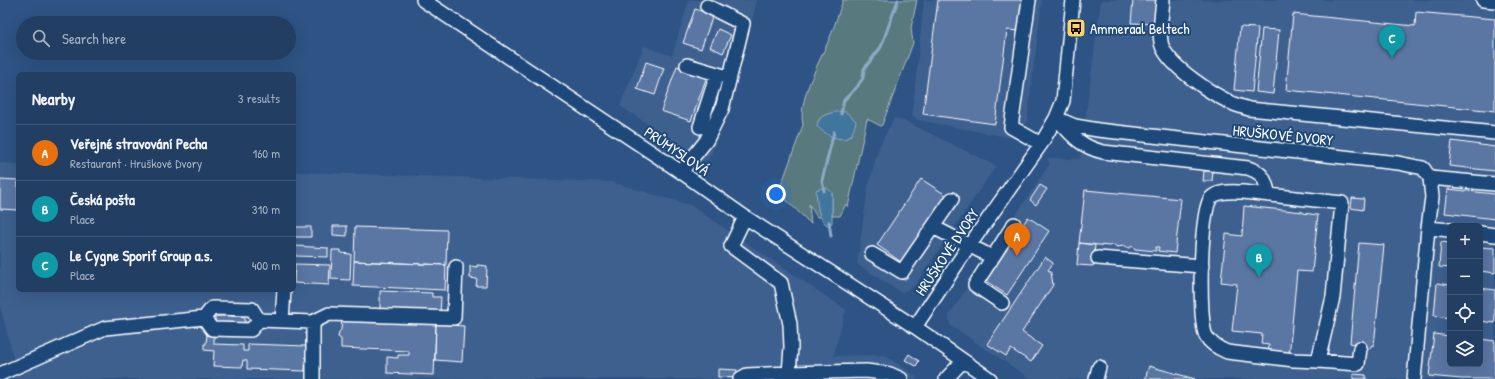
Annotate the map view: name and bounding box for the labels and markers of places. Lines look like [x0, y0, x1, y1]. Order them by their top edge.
bus stop icon: Ammeraal Beltech [1065, 17, 1087, 39]
place label: Ammeraal Beltech [1090, 18, 1189, 39]
pin: C [1379, 25, 1405, 58]
pin: A [1004, 223, 1030, 256]
pin: B [1246, 244, 1272, 277]

